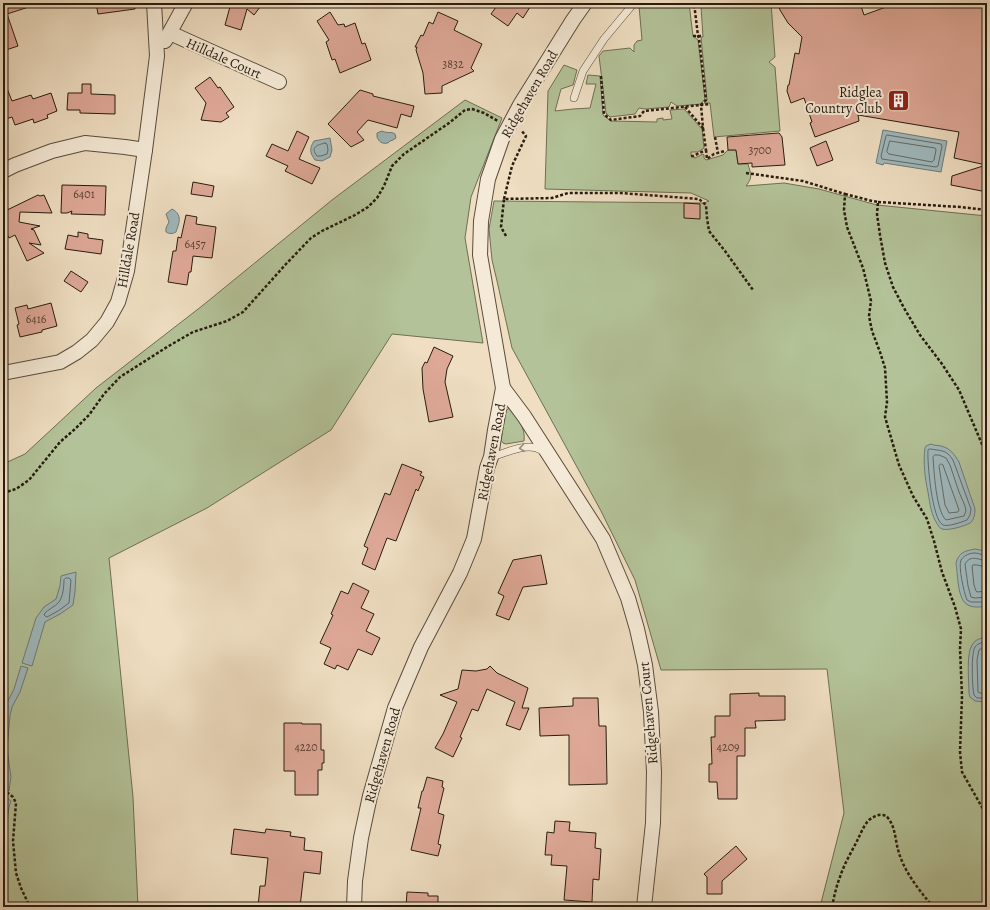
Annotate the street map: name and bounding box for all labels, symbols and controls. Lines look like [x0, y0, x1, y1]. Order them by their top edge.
street label: Hilldale Court [183, 33, 265, 84]
street label: Ridgehaven Road [497, 46, 563, 142]
house number: 3832 [442, 56, 464, 72]
place label: Ridglea Country Club [805, 83, 882, 118]
building icon: Ridglea Country Club [885, 87, 911, 113]
house number: 3700 [749, 142, 771, 158]
house number: 6401 [73, 186, 95, 202]
street label: Hilldale Road [112, 210, 145, 290]
house number: 6457 [184, 236, 207, 252]
house number: 6416 [26, 311, 47, 327]
street label: Ridgehaven Road [473, 401, 510, 502]
one-way arrow [519, 443, 525, 452]
street label: Ridgehaven Court [635, 661, 662, 765]
street label: Ridgehaven Road [360, 705, 405, 805]
house number: 4220 [294, 739, 318, 755]
house number: 4209 [717, 739, 740, 755]

